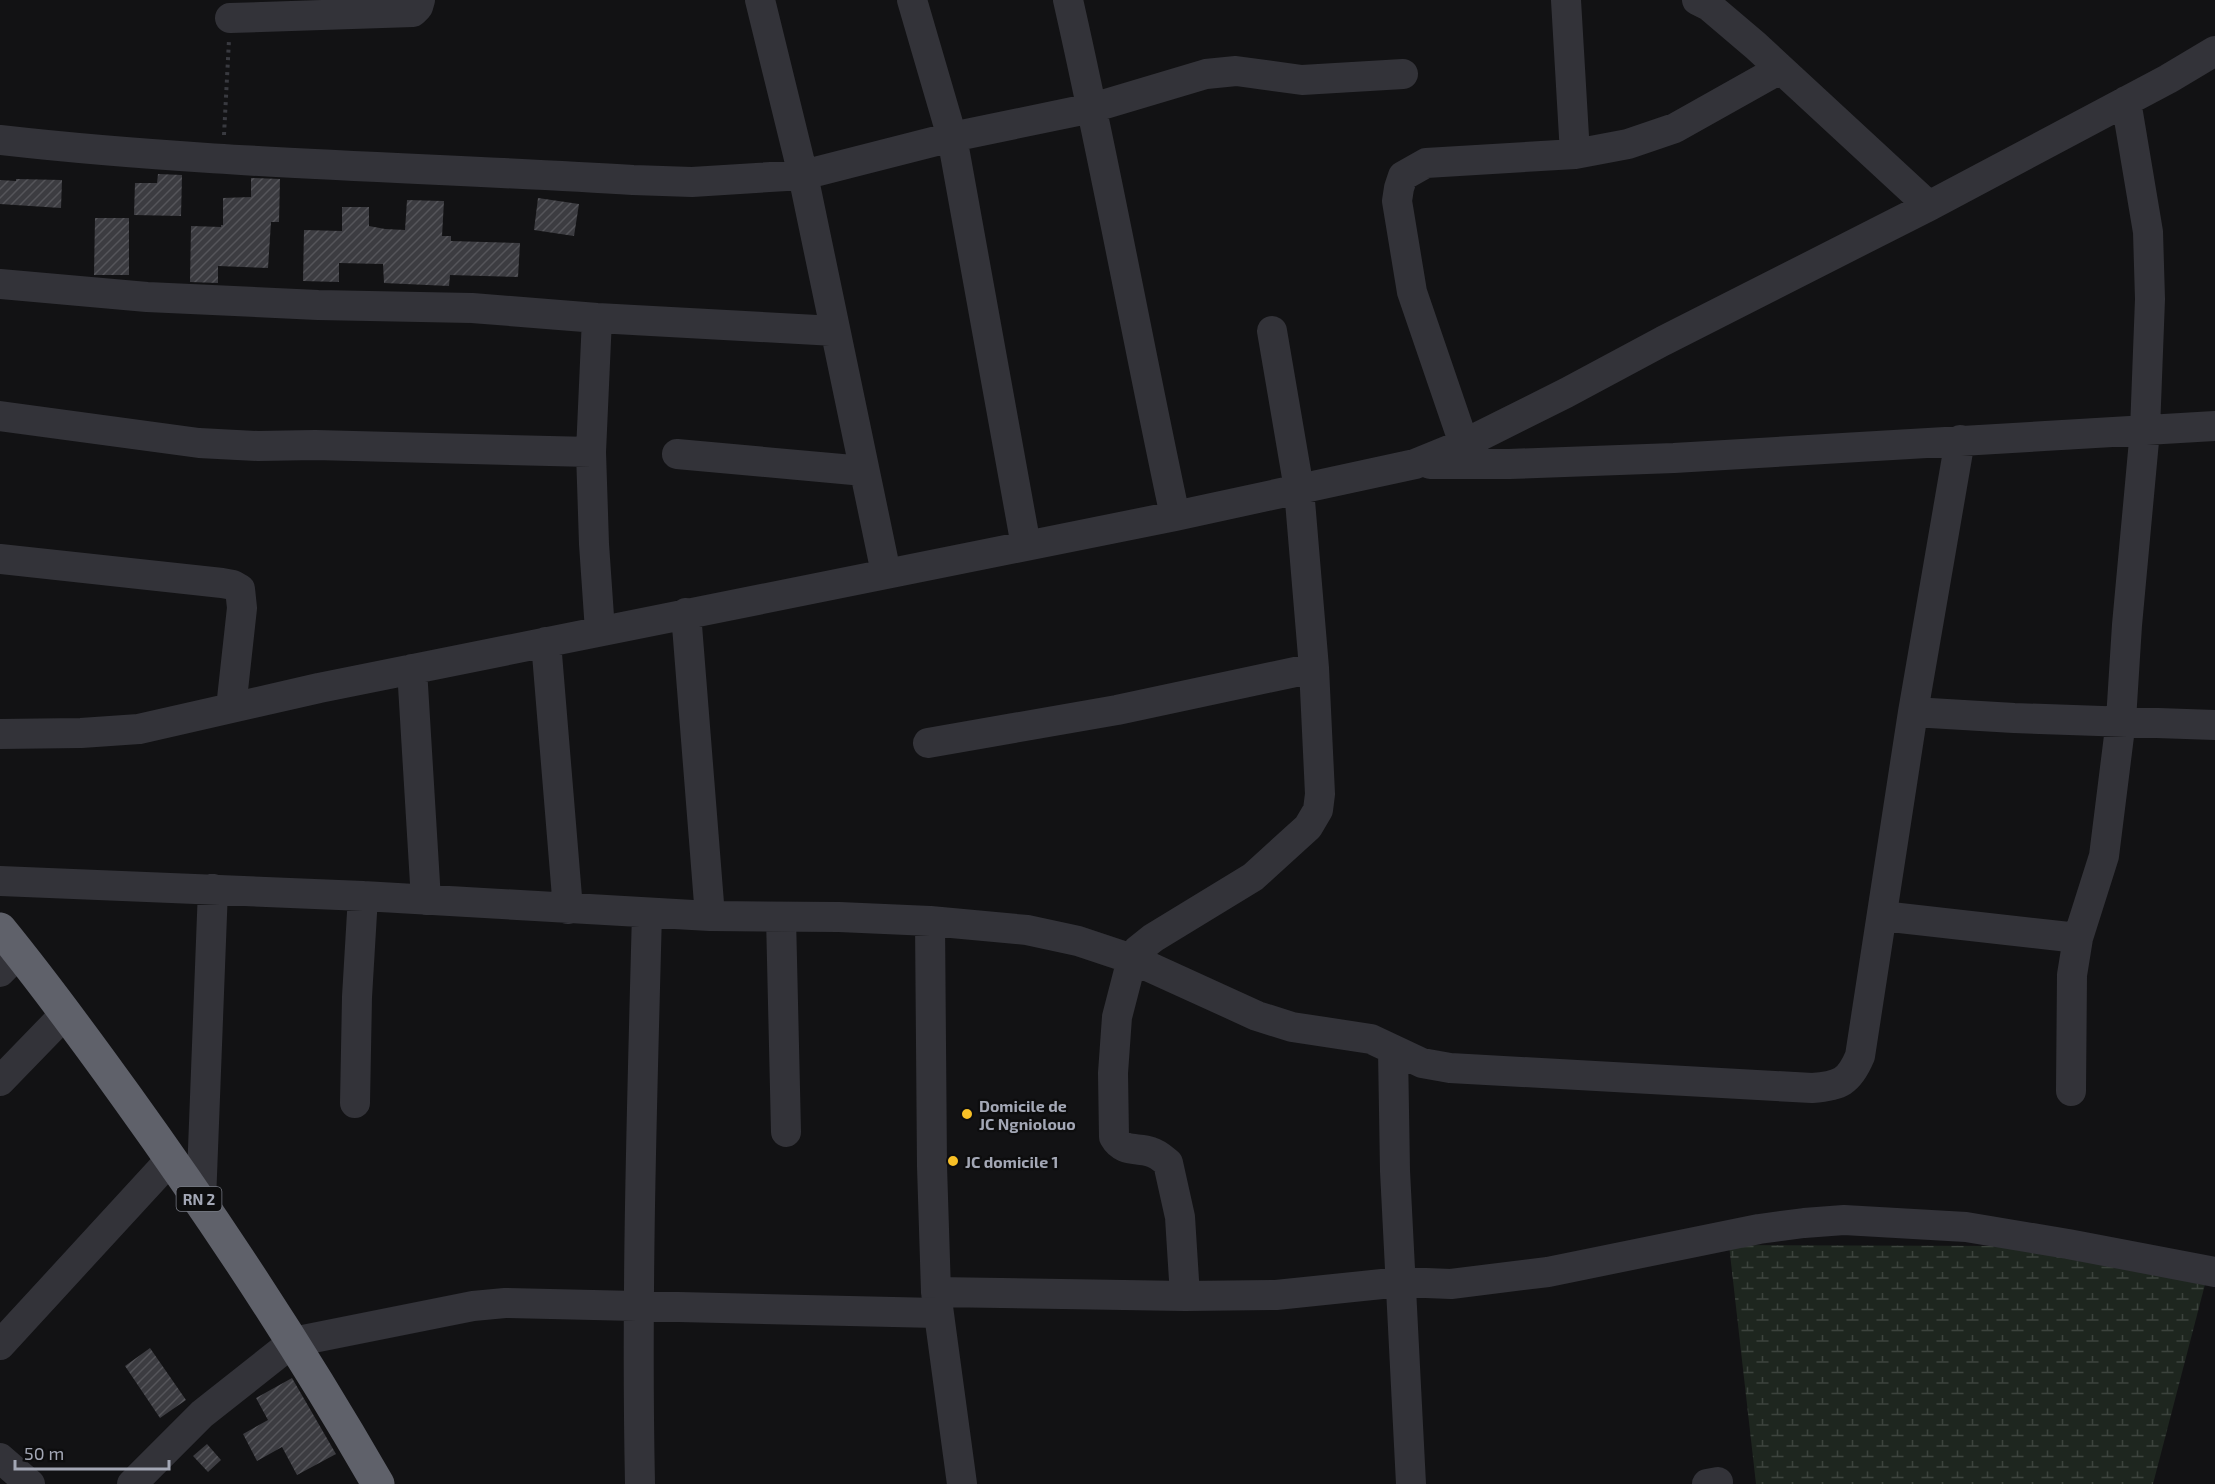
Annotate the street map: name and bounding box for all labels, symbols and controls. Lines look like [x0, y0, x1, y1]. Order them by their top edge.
place label: Domicile de JC Ngniolouo [979, 1096, 1076, 1133]
marker: Domicile de JC Ngniolouo [960, 1107, 974, 1121]
place label: JC domicile 1 [965, 1152, 1059, 1171]
marker: JC domicile 1 [946, 1154, 960, 1168]
road number: RN 2 [176, 1187, 222, 1211]
scale bar [15, 1433, 170, 1471]
text: 50 m [24, 1442, 64, 1464]

